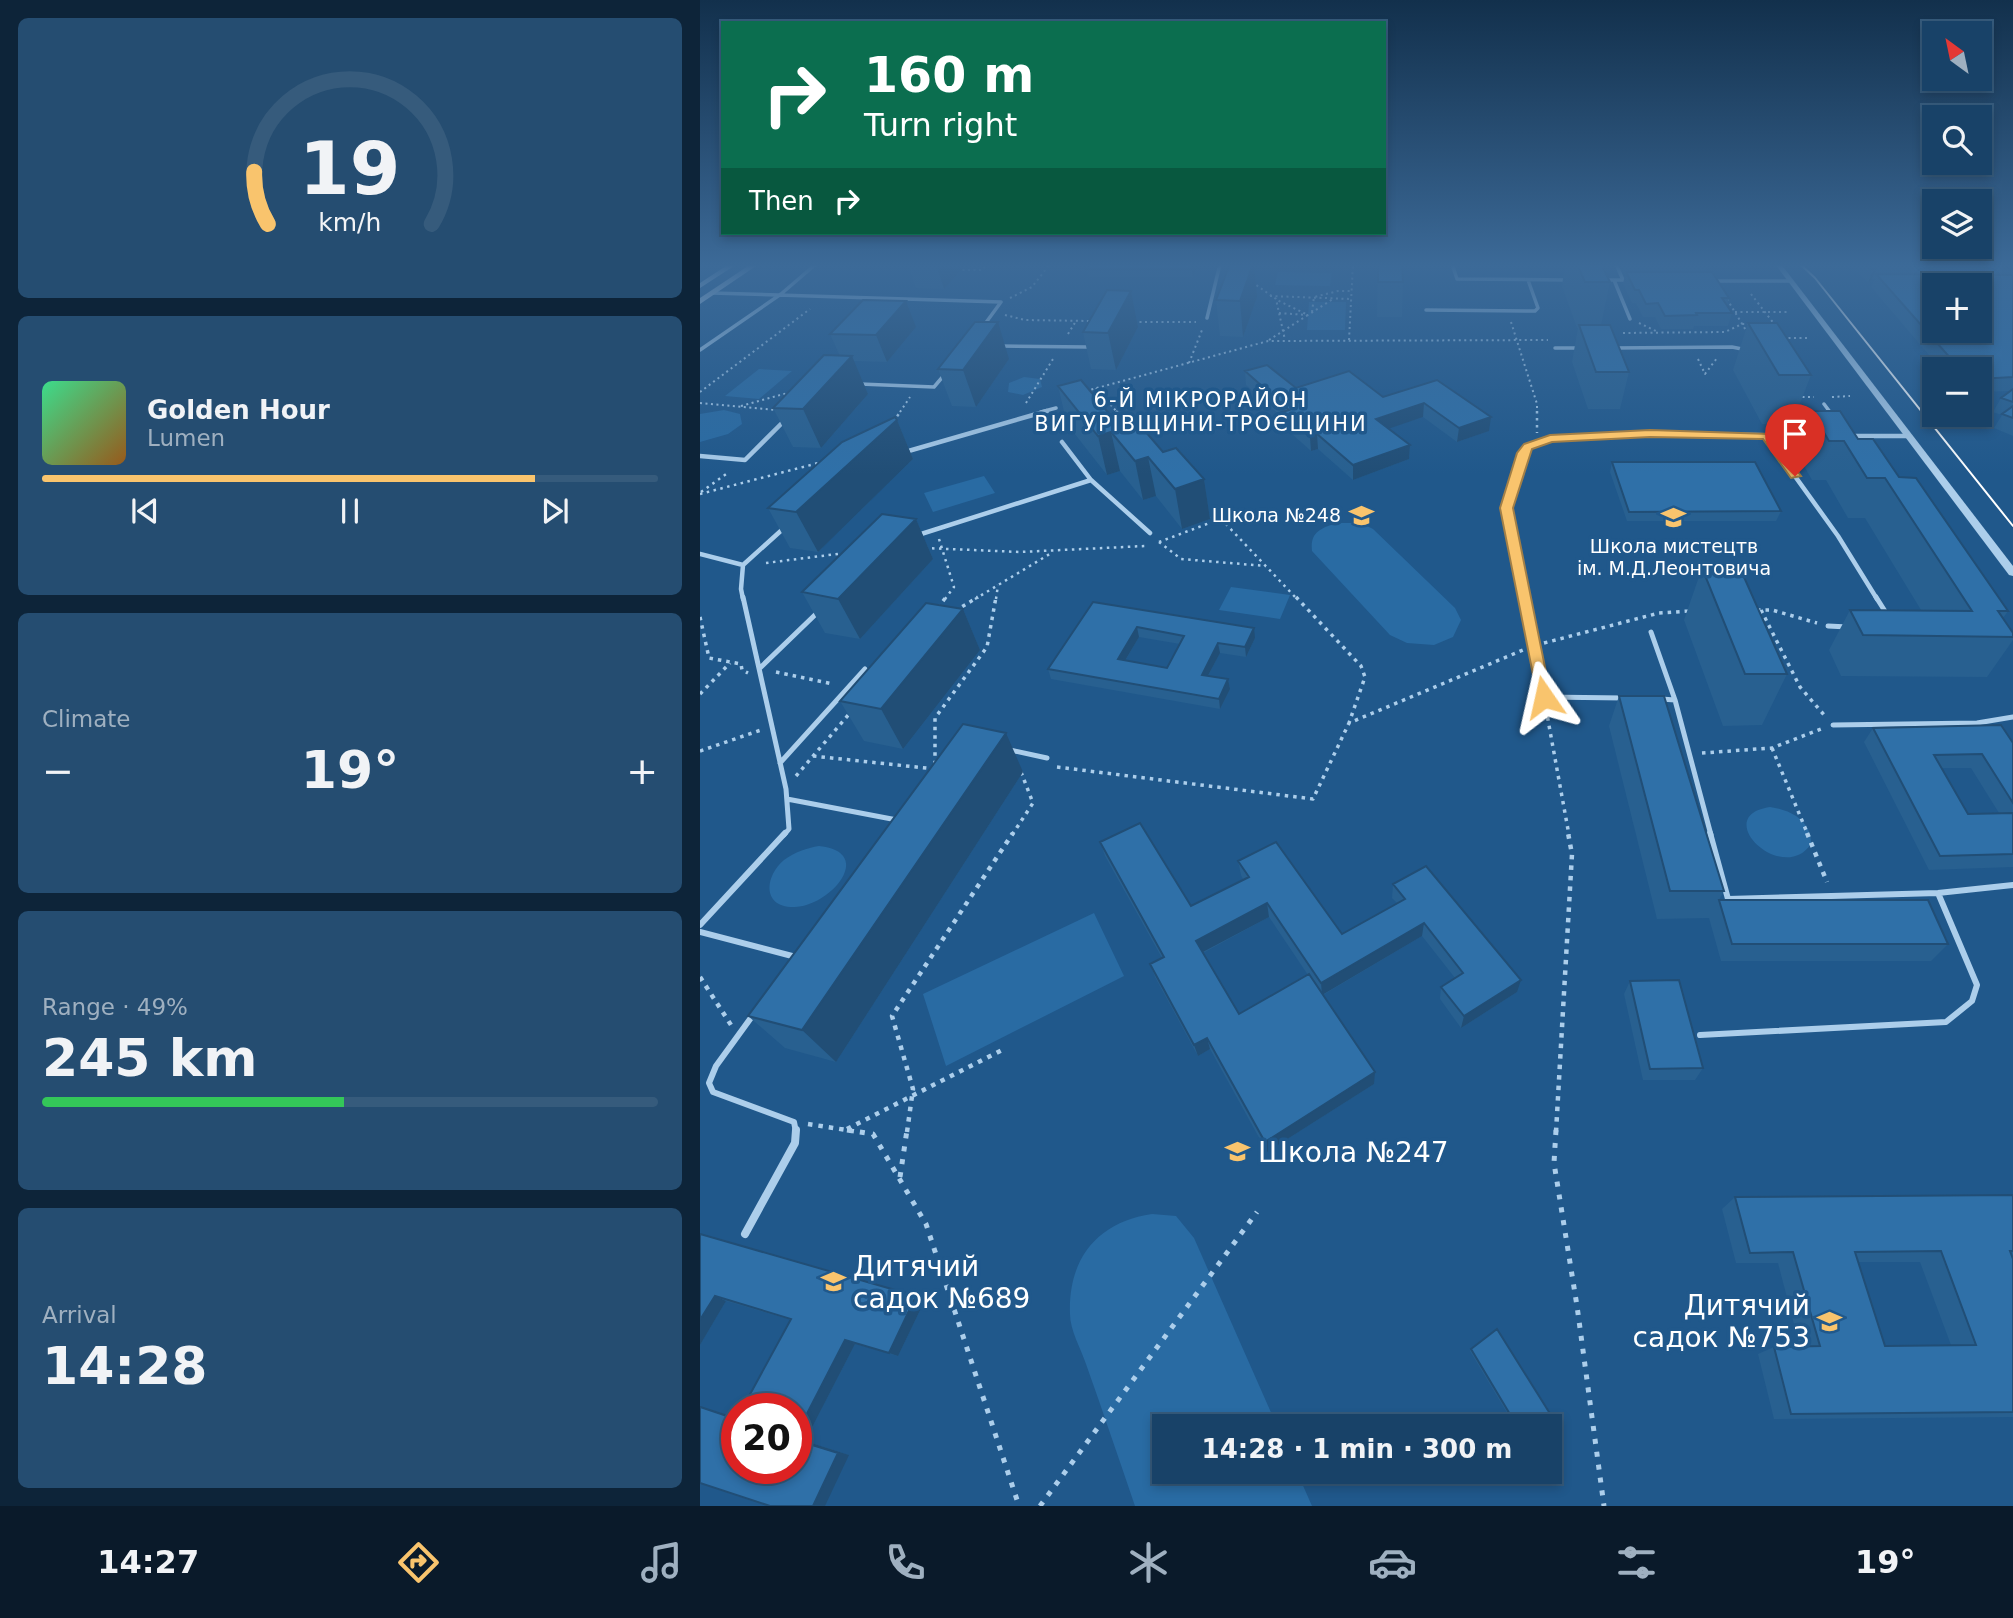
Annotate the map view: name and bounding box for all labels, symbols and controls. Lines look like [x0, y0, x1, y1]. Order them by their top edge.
north arrow [1922, 21, 1992, 91]
map controls [1922, 21, 1992, 427]
text: 160 m [864, 47, 1034, 104]
icon: right [749, 49, 840, 140]
button: search [1922, 105, 1992, 175]
text: Turn right [864, 106, 1017, 144]
text: 19 [299, 126, 401, 211]
icon: right [828, 182, 866, 220]
text: Then [749, 186, 814, 216]
button: layers [1922, 189, 1992, 259]
text: km/h [318, 208, 382, 237]
button: + [1922, 273, 1992, 343]
button: − [1922, 357, 1992, 427]
district label: 6-Й МІКРОРАЙОН ВИГУРІВЩИНИ-ТРОЄЩИНИ [1034, 387, 1368, 436]
text: Golden Hour [147, 395, 330, 425]
pin [1765, 404, 1825, 476]
icon: arrive [1776, 415, 1814, 453]
text: Lumen [147, 425, 225, 451]
icon: previous [126, 492, 164, 530]
icon: pause [331, 492, 369, 530]
icon: next [536, 492, 574, 530]
school or university icon: Школа №248 [1347, 501, 1375, 529]
place label: Школа №248 [1212, 504, 1341, 526]
school or university icon: Школа мистецтв ім. М.Д.Леонтовича [1660, 504, 1688, 532]
place label: Школа мистецтв ім. М.Д.Леонтовича [1577, 535, 1771, 579]
position arrow [1507, 660, 1581, 734]
text: Climate [42, 706, 131, 732]
text: 19° [301, 740, 399, 800]
text: − [42, 749, 74, 793]
text: + [626, 749, 658, 793]
text: Range · 49% [42, 994, 188, 1020]
text: 245 km [42, 1028, 257, 1088]
place label: Школа №247 [1258, 1136, 1449, 1169]
school or university icon: Школа №247 [1224, 1138, 1252, 1166]
place label: Дитячий садок №689 [853, 1250, 1030, 1315]
school or university icon: Дитячий садок №689 [819, 1268, 847, 1296]
place label: Дитячий садок №753 [1633, 1289, 1810, 1354]
text: Arrival [42, 1302, 117, 1328]
school or university icon: Дитячий садок №753 [1816, 1307, 1844, 1335]
text: 14:28 [42, 1336, 208, 1396]
speed limit sign: 20 [721, 1393, 812, 1484]
text: 14:28 · 1 min · 300 m [1202, 1434, 1512, 1464]
icon: directions [394, 1538, 443, 1587]
icon: music [637, 1538, 686, 1587]
icon: phone [881, 1538, 930, 1587]
icon: climate [1124, 1538, 1173, 1587]
icon: car [1368, 1538, 1417, 1587]
icon: filters [1612, 1538, 1661, 1587]
text: 14:27 [97, 1543, 199, 1581]
text: 19° [1855, 1543, 1916, 1581]

